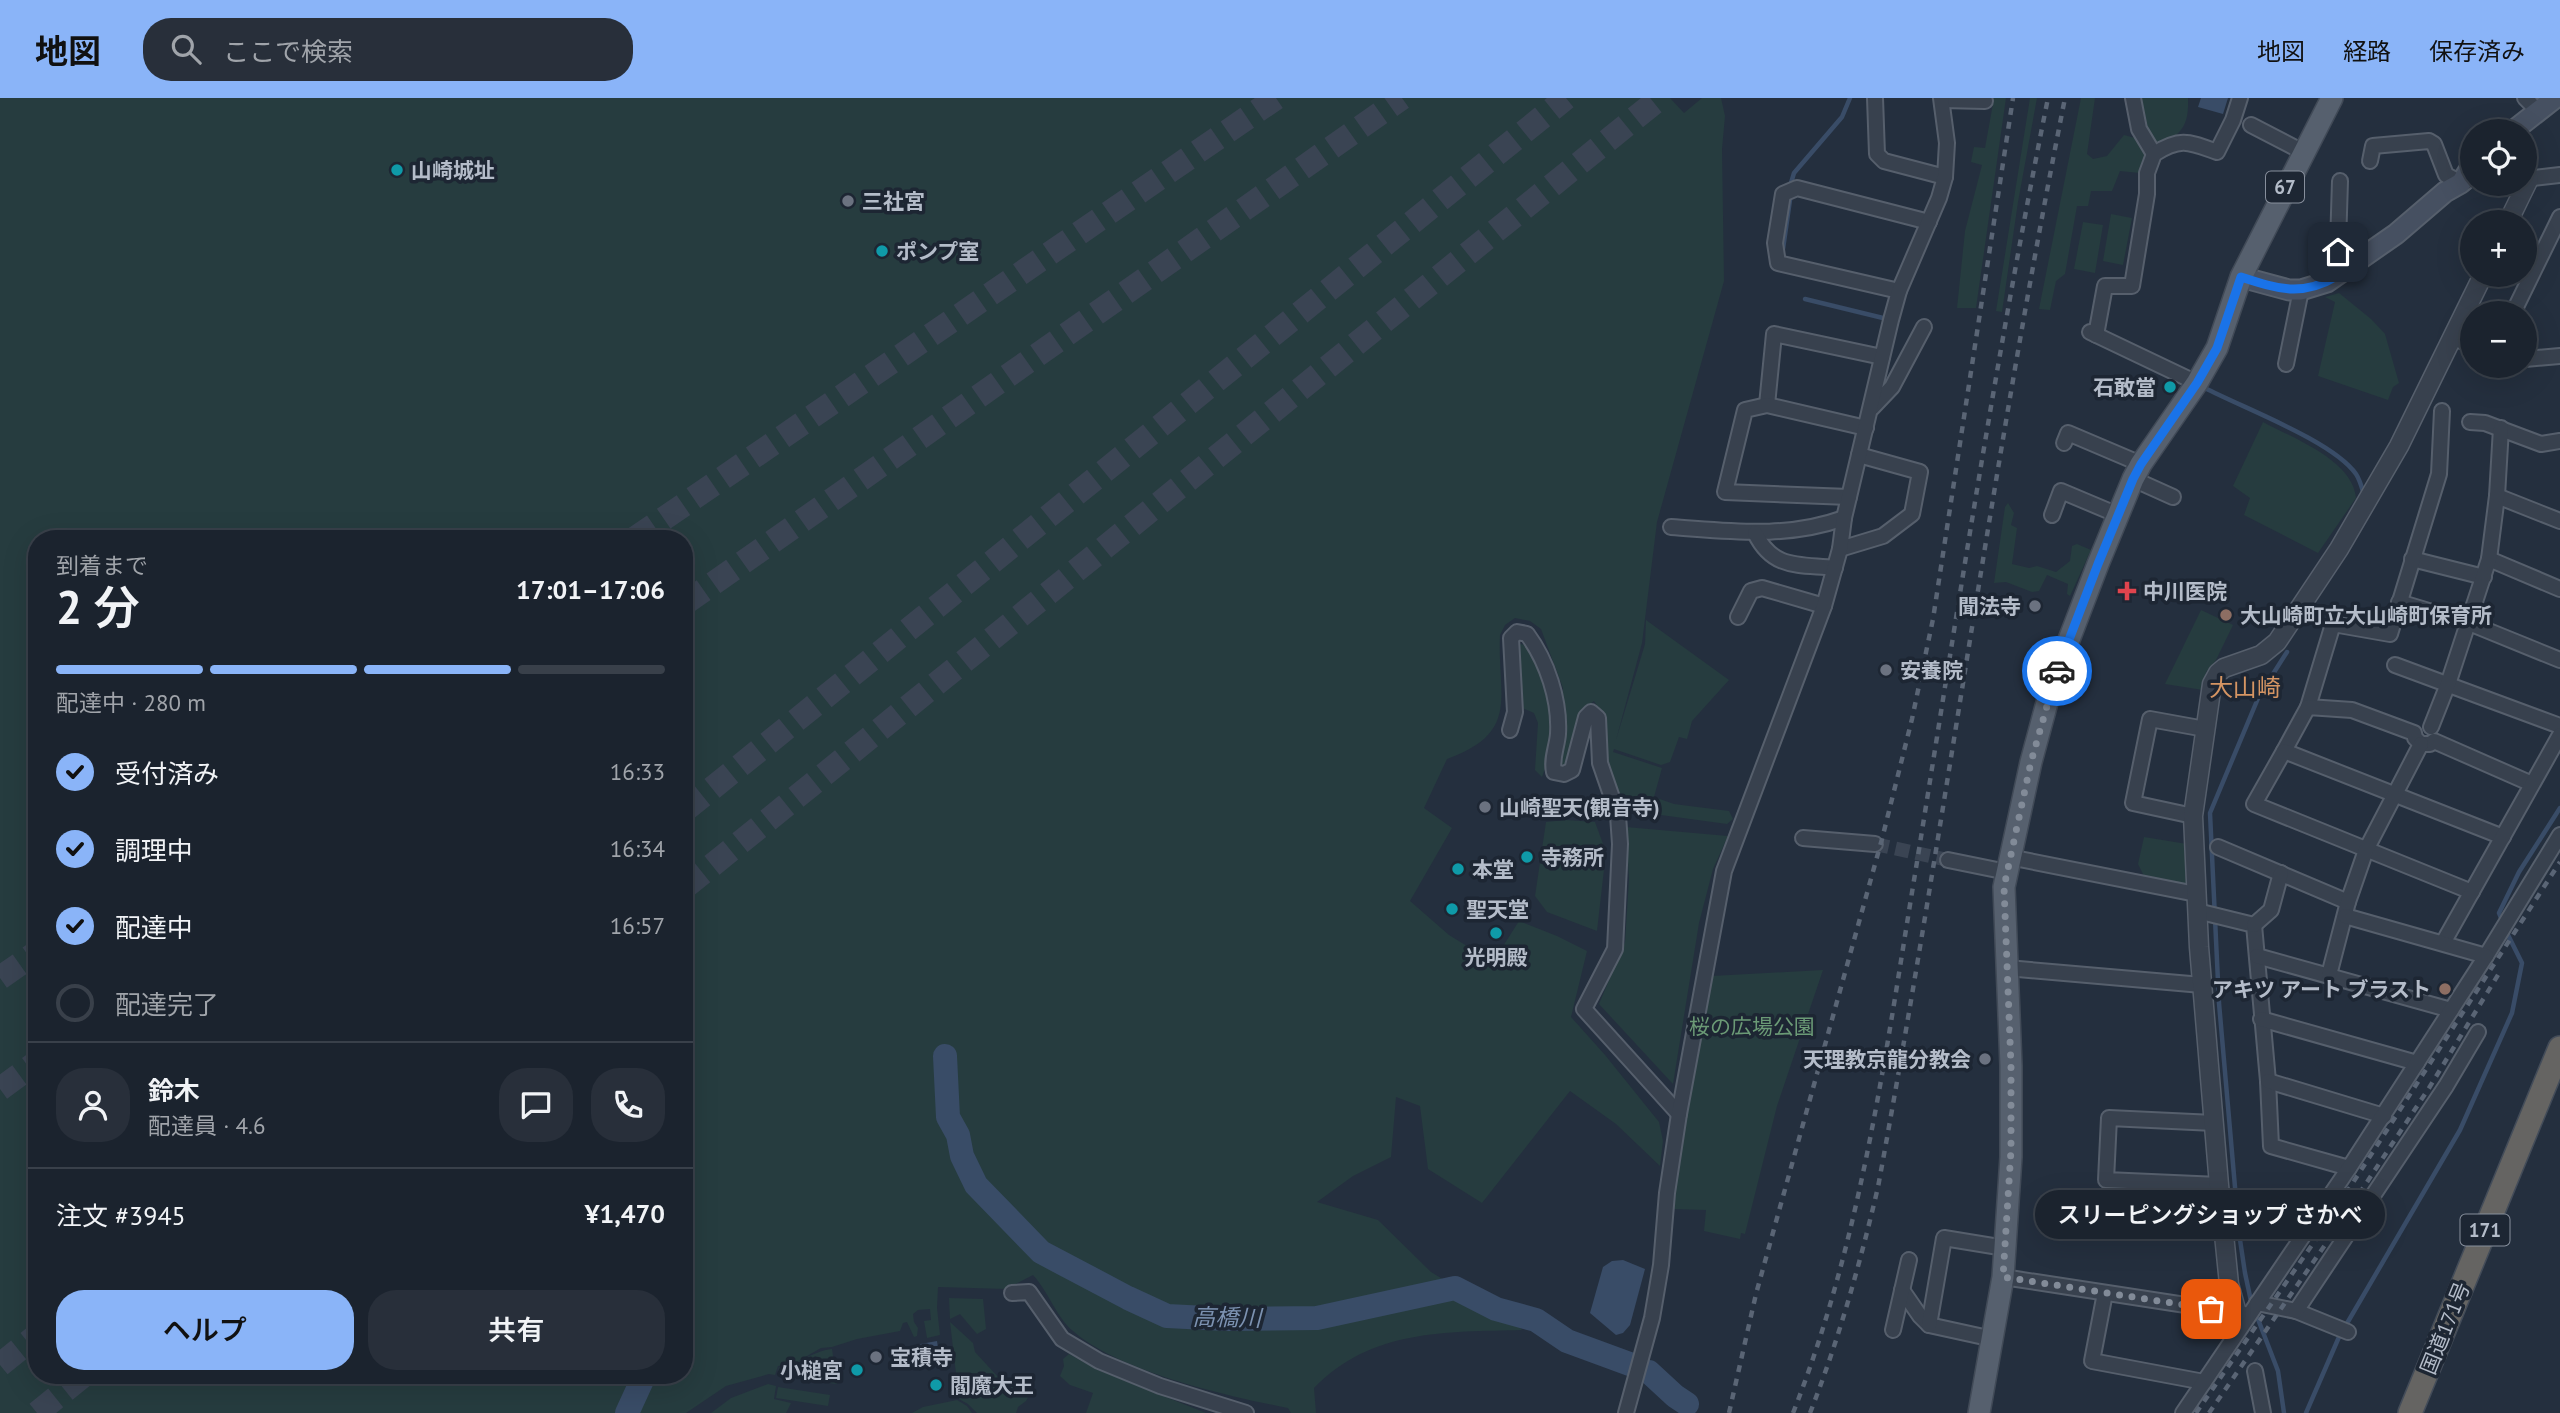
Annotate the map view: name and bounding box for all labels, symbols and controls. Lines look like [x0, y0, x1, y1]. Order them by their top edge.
search box [143, 18, 633, 81]
text: 地図 [35, 29, 101, 72]
icon: search [167, 30, 205, 68]
text: ここで検索 [223, 35, 353, 68]
text: 地図 [2257, 36, 2305, 67]
text: 経路 [2343, 36, 2391, 67]
text: 保存済み [2429, 36, 2525, 67]
map controls [2460, 119, 2537, 378]
button: locate [2460, 119, 2537, 196]
place label: 山崎城址 [411, 157, 495, 184]
marker: 山崎城址 [389, 162, 405, 178]
road number: 67 [2266, 172, 2304, 202]
place label: 三社宮 [862, 188, 925, 215]
marker: 三社宮 [840, 193, 856, 209]
button: + [2460, 210, 2537, 287]
pin [2308, 222, 2368, 282]
icon: home [2319, 233, 2357, 271]
place label: ポンプ室 [896, 238, 979, 265]
marker: ポンプ室 [874, 243, 890, 259]
button: − [2460, 301, 2537, 378]
place label: 石敢當 [2093, 374, 2156, 401]
marker: 石敢當 [2162, 379, 2178, 395]
text: 到着まで [56, 551, 148, 580]
text: 17:01–17:06 [516, 573, 665, 606]
text: 2 分 [56, 577, 140, 637]
place label: 中川医院 [2143, 578, 2227, 605]
marker: 中川医院 [2117, 581, 2137, 601]
place label: 聞法寺 [1958, 593, 2021, 620]
marker: 聞法寺 [2027, 598, 2043, 614]
place label: 大山崎町立大山崎町保育所 [2240, 602, 2492, 629]
marker: 大山崎町立大山崎町保育所 [2218, 607, 2234, 623]
courier [2022, 636, 2092, 706]
icon: car [2038, 652, 2076, 690]
place label: 安養院 [1900, 657, 1963, 684]
marker: 安養院 [1878, 662, 1894, 678]
district label: 大山崎 [2209, 672, 2281, 703]
text: 配達中 · 280 m [56, 688, 206, 717]
icon: check [56, 753, 94, 791]
text: 受付済み [115, 757, 219, 790]
text: 16:33 [610, 757, 665, 786]
place label: 山崎聖天(観音寺) [1499, 794, 1660, 821]
marker: 山崎聖天(観音寺) [1477, 799, 1493, 815]
icon: check [56, 830, 94, 868]
text: 調理中 [115, 834, 193, 867]
text: 16:34 [610, 834, 665, 863]
place label: 寺務所 [1541, 844, 1604, 871]
marker: 寺務所 [1519, 849, 1535, 865]
place label: 本堂 [1472, 856, 1514, 883]
marker: 本堂 [1450, 861, 1466, 877]
place label: 聖天堂 [1466, 896, 1529, 923]
marker: 聖天堂 [1444, 901, 1460, 917]
icon: check [56, 907, 94, 945]
text: 配達中 [115, 911, 193, 944]
text: 16:57 [610, 911, 665, 940]
marker: 光明殿 [1488, 925, 1504, 941]
place label: 光明殿 [1465, 944, 1528, 971]
place label: アキツ アート ブラスト [2212, 976, 2431, 1003]
marker: アキツ アート ブラスト [2437, 981, 2453, 997]
text: 配達完了 [115, 988, 219, 1021]
park label: 桜の広場公園 [1689, 1013, 1815, 1040]
place label: 天理教京龍分教会 [1803, 1046, 1971, 1073]
marker: 天理教京龍分教会 [1977, 1051, 1993, 1067]
button: person [56, 1068, 130, 1142]
button: chat [499, 1068, 573, 1142]
button: phone [591, 1068, 665, 1142]
text: 鈴木 [148, 1074, 200, 1107]
text: 配達員 · 4.6 [148, 1111, 265, 1140]
callout: スリーピングショップ さかべ [2036, 1190, 2386, 1239]
text: ¥1,470 [585, 1197, 665, 1230]
text: 注文 #3945 [56, 1199, 186, 1232]
text: スリーピングショップ さかべ [2058, 1200, 2362, 1229]
road number: 171 [2460, 1214, 2510, 1246]
street label: 国道171号 [2414, 1278, 2476, 1378]
pin [2181, 1279, 2241, 1339]
button: ヘルプ [56, 1290, 354, 1370]
button: 共有 [368, 1290, 665, 1370]
icon: bag [2192, 1290, 2230, 1328]
water label: 高橋川 [1192, 1302, 1265, 1332]
place label: 宝積寺 [890, 1344, 953, 1371]
marker: 宝積寺 [868, 1349, 884, 1365]
place label: 小槌宮 [780, 1357, 843, 1384]
marker: 小槌宮 [849, 1362, 865, 1378]
place label: 閻魔大王 [950, 1372, 1034, 1399]
marker: 閻魔大王 [928, 1377, 944, 1393]

